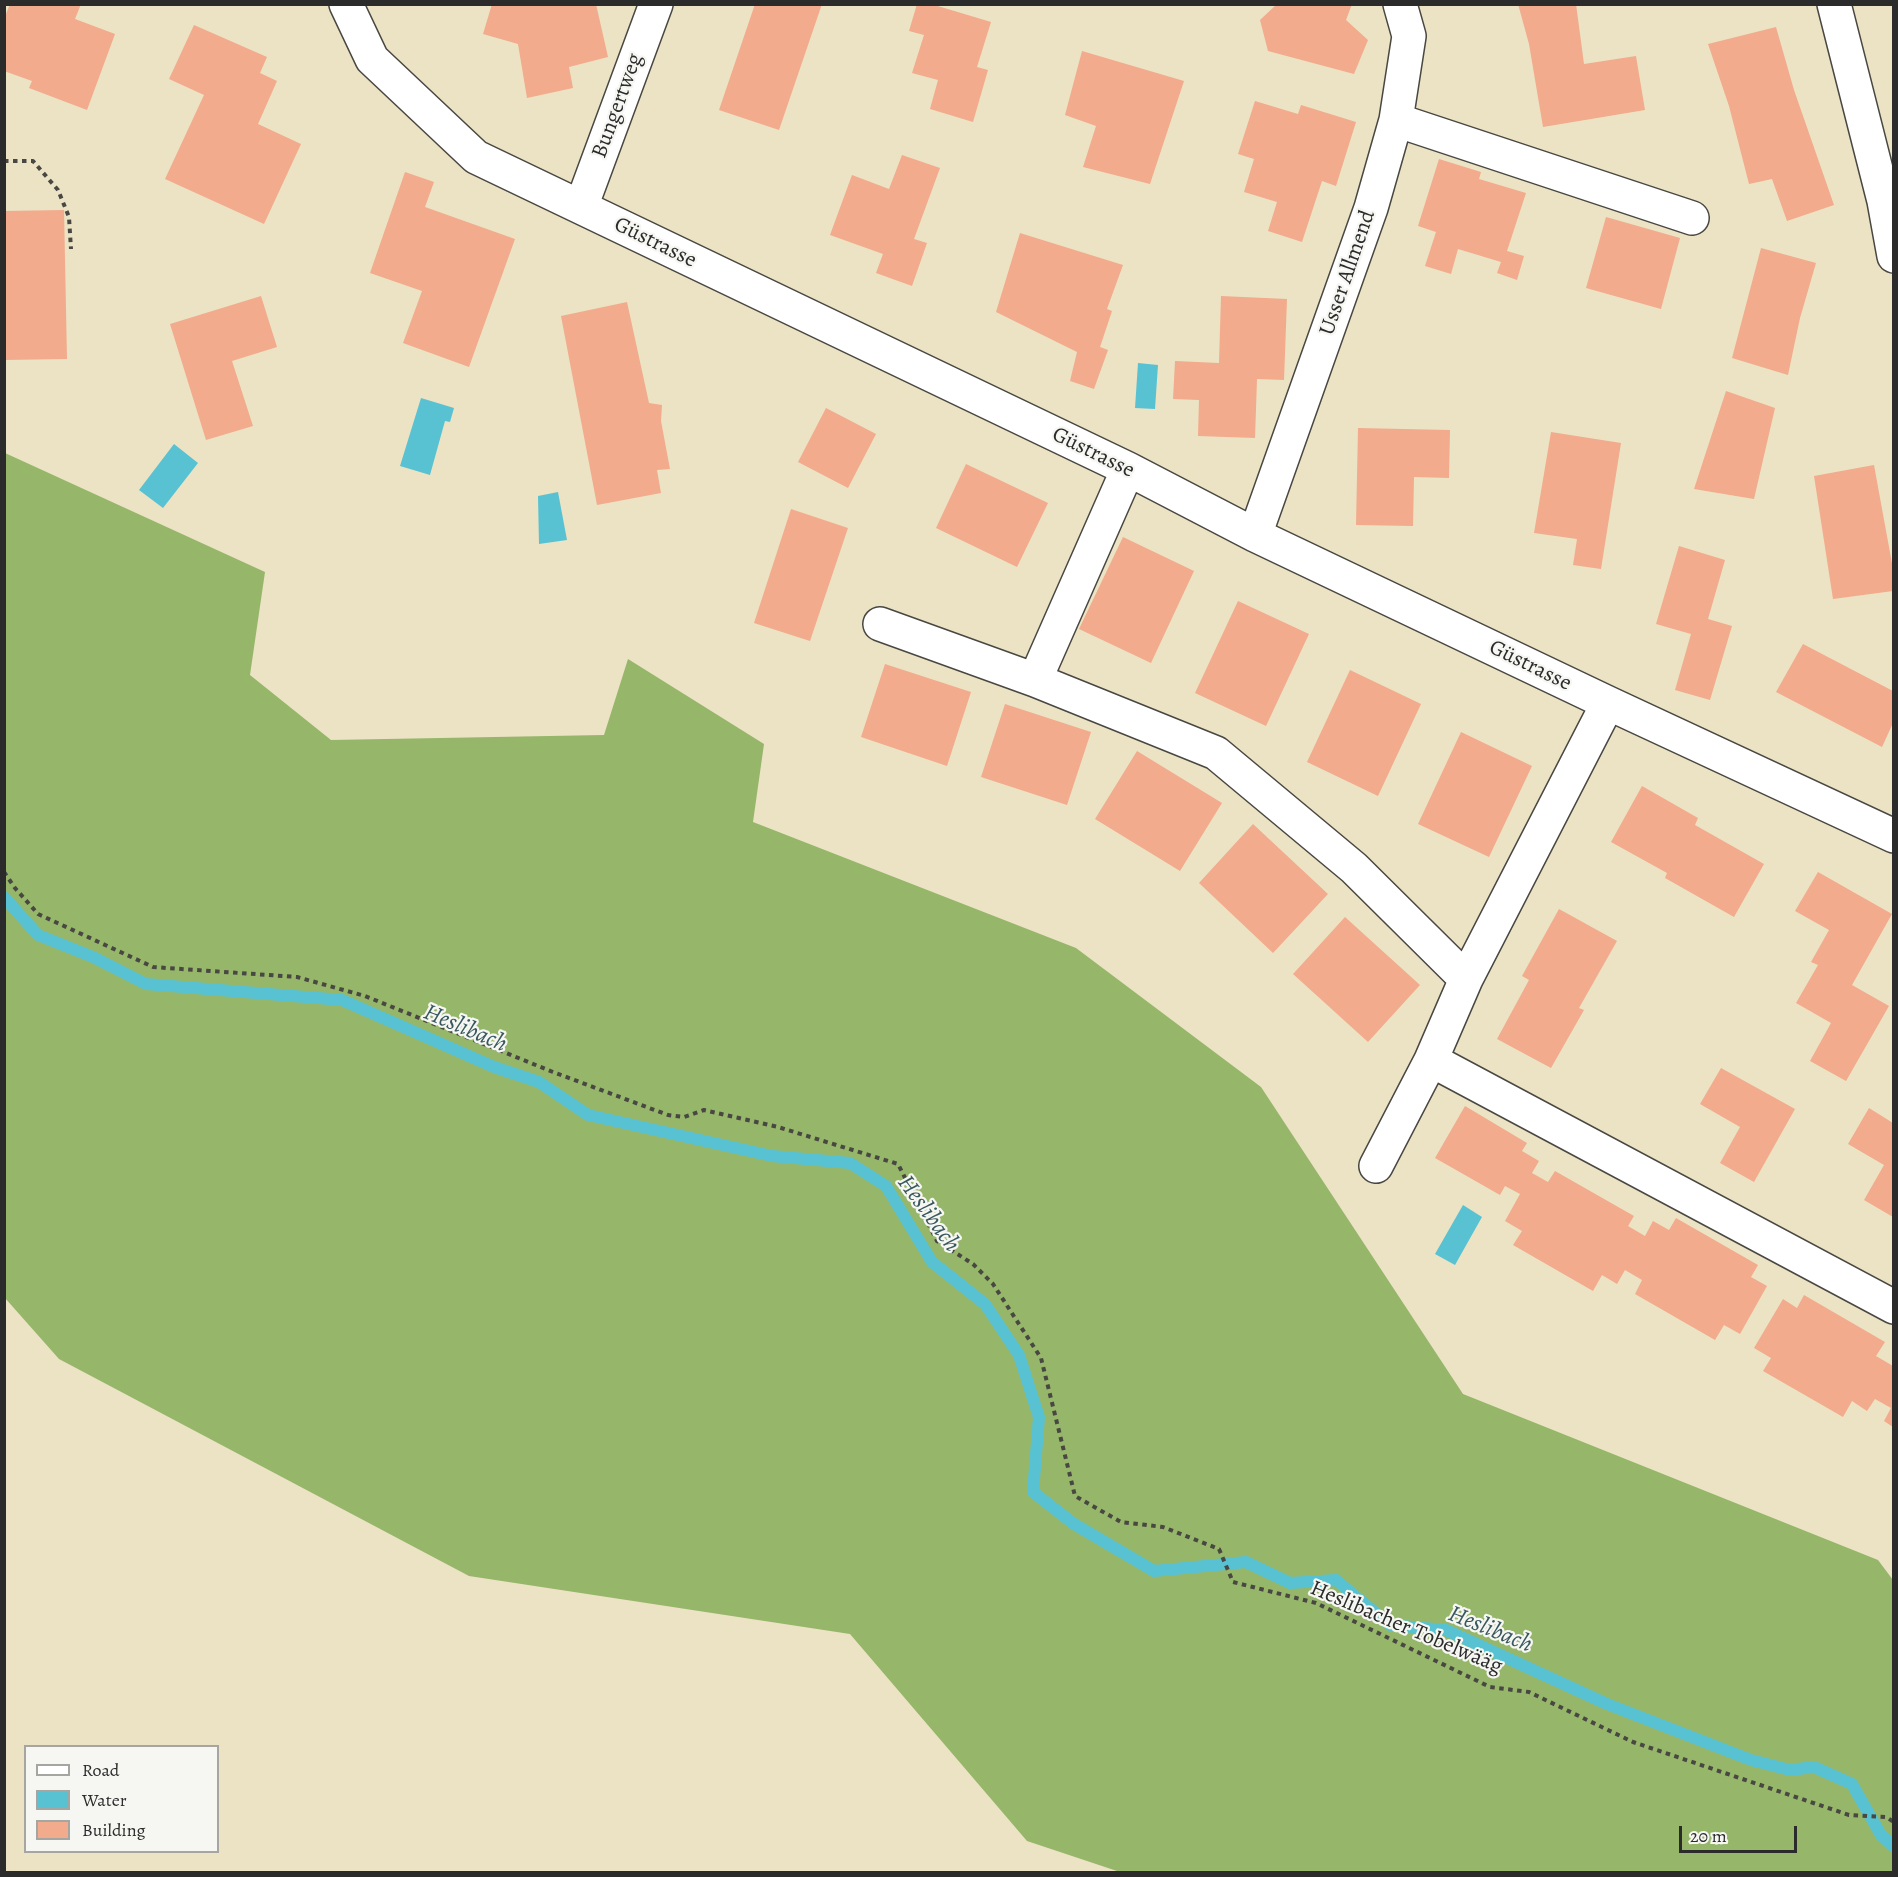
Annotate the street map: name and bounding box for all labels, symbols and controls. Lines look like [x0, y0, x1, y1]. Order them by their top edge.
street label: Bungertweg [587, 50, 649, 162]
street label: Usser Allmend [1314, 207, 1382, 339]
street label: Güstrasse [610, 212, 700, 274]
street label: Güstrasse [1048, 422, 1138, 484]
street label: Güstrasse [1485, 635, 1575, 697]
water label: Heslibach [419, 999, 511, 1059]
water label: Heslibach [891, 1170, 965, 1258]
street label: Heslibacher Tobelwääg [1306, 1576, 1506, 1680]
water label: Heslibach [1444, 1600, 1536, 1660]
legend [24, 1745, 219, 1853]
text: Road [82, 1758, 119, 1782]
text: Water [82, 1788, 127, 1812]
scale bar [1682, 1814, 1800, 1852]
text: Building [82, 1818, 146, 1842]
text: 20 m [1690, 1824, 1727, 1848]

